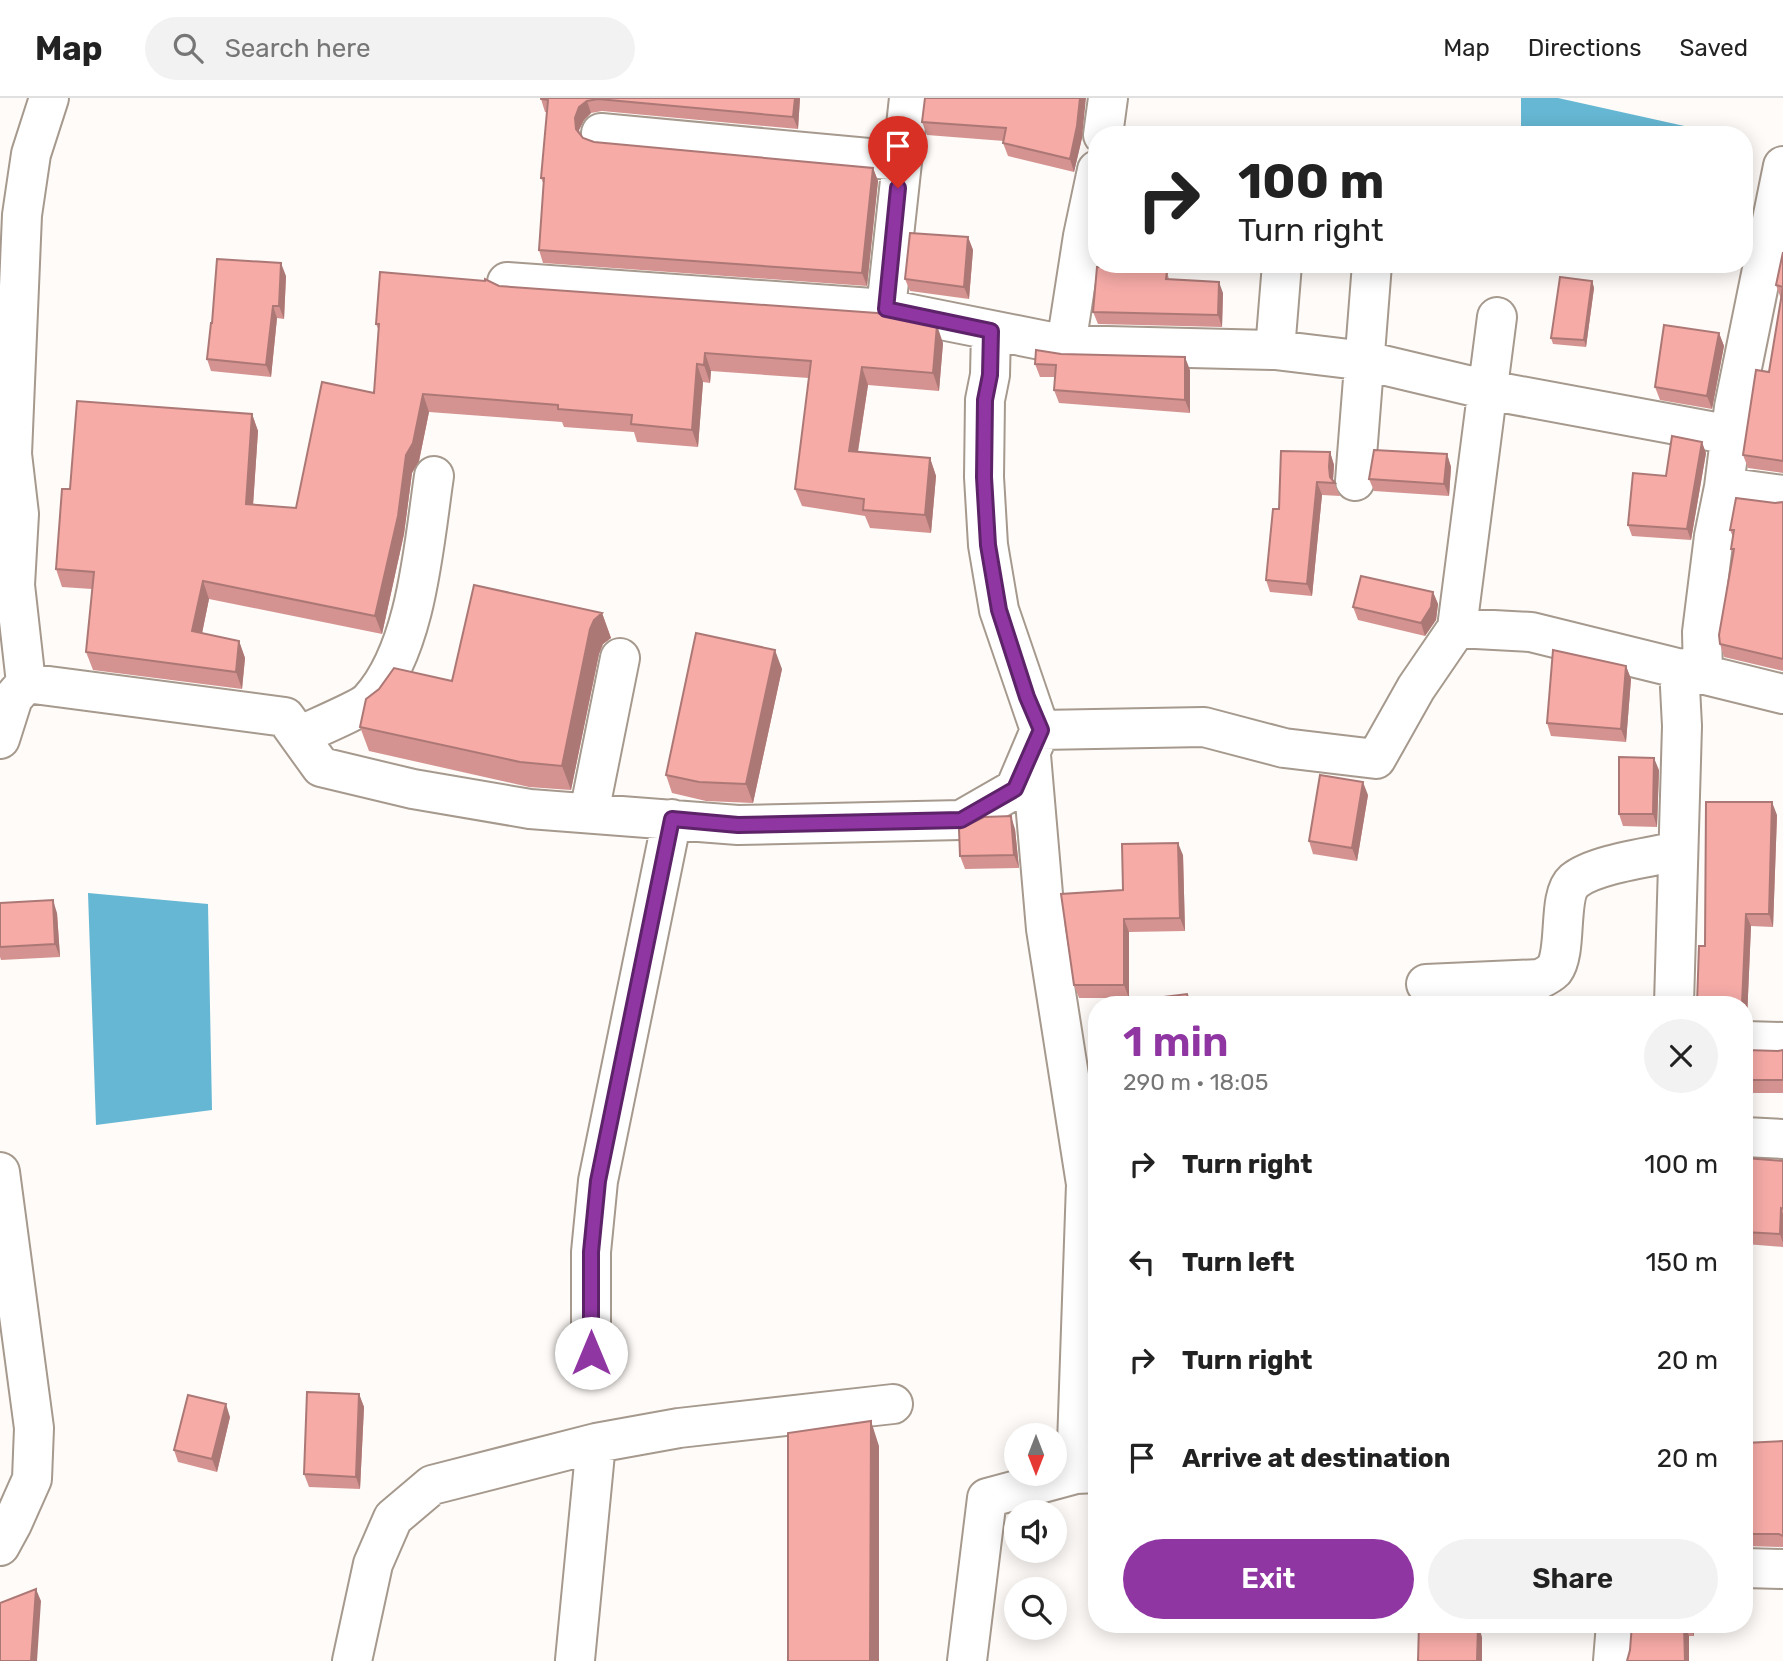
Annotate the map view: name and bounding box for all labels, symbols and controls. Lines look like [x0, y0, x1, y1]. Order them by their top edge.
search box [145, 17, 635, 80]
text: Map [35, 29, 103, 68]
icon: search [169, 29, 207, 67]
text: Search here [225, 33, 370, 64]
text: Map [1443, 34, 1490, 62]
text: Directions [1528, 34, 1641, 62]
text: Saved [1679, 34, 1748, 62]
pin [868, 116, 928, 188]
icon: arrive [879, 127, 917, 165]
text: 100 m [1238, 152, 1384, 210]
icon: right [1123, 154, 1214, 245]
text: Turn right [1238, 211, 1383, 249]
text: 1 min [1123, 1017, 1229, 1067]
button: close [1644, 1019, 1718, 1093]
text: 290 m · 18:05 [1123, 1068, 1268, 1096]
icon: right [1123, 1145, 1161, 1183]
text: Turn right [1182, 1149, 1312, 1180]
text: 100 m [1644, 1149, 1718, 1180]
icon: left [1123, 1243, 1161, 1281]
text: Turn left [1182, 1247, 1294, 1278]
text: 150 m [1645, 1247, 1718, 1278]
position arrow [554, 1316, 628, 1390]
icon: right [1123, 1341, 1161, 1379]
text: Turn right [1182, 1345, 1312, 1376]
text: 20 m [1657, 1345, 1718, 1376]
north arrow [1004, 1423, 1068, 1486]
map controls [1004, 1423, 1067, 1640]
icon: arrive [1123, 1439, 1161, 1477]
text: Arrive at destination [1182, 1443, 1450, 1474]
text: 20 m [1657, 1443, 1718, 1474]
button: sound [1004, 1500, 1067, 1563]
button: Exit [1123, 1539, 1414, 1619]
button: Share [1428, 1539, 1718, 1619]
button: search [1004, 1577, 1067, 1640]

